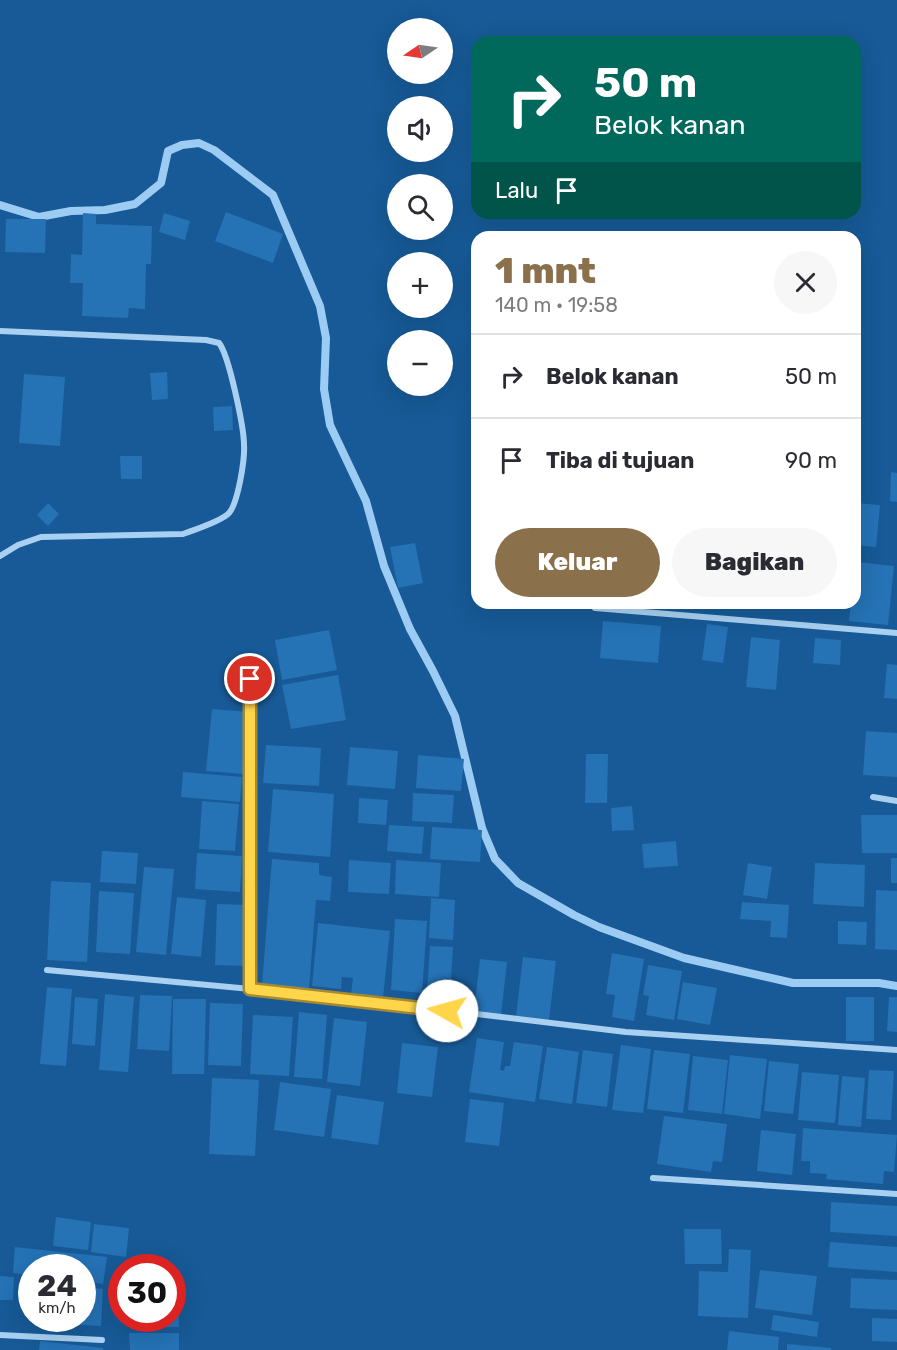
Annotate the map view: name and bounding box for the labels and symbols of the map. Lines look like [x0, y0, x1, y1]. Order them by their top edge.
north arrow [387, 18, 453, 84]
pin [224, 653, 275, 704]
position arrow [415, 979, 479, 1043]
speed limit sign: 30 [108, 1254, 186, 1332]

